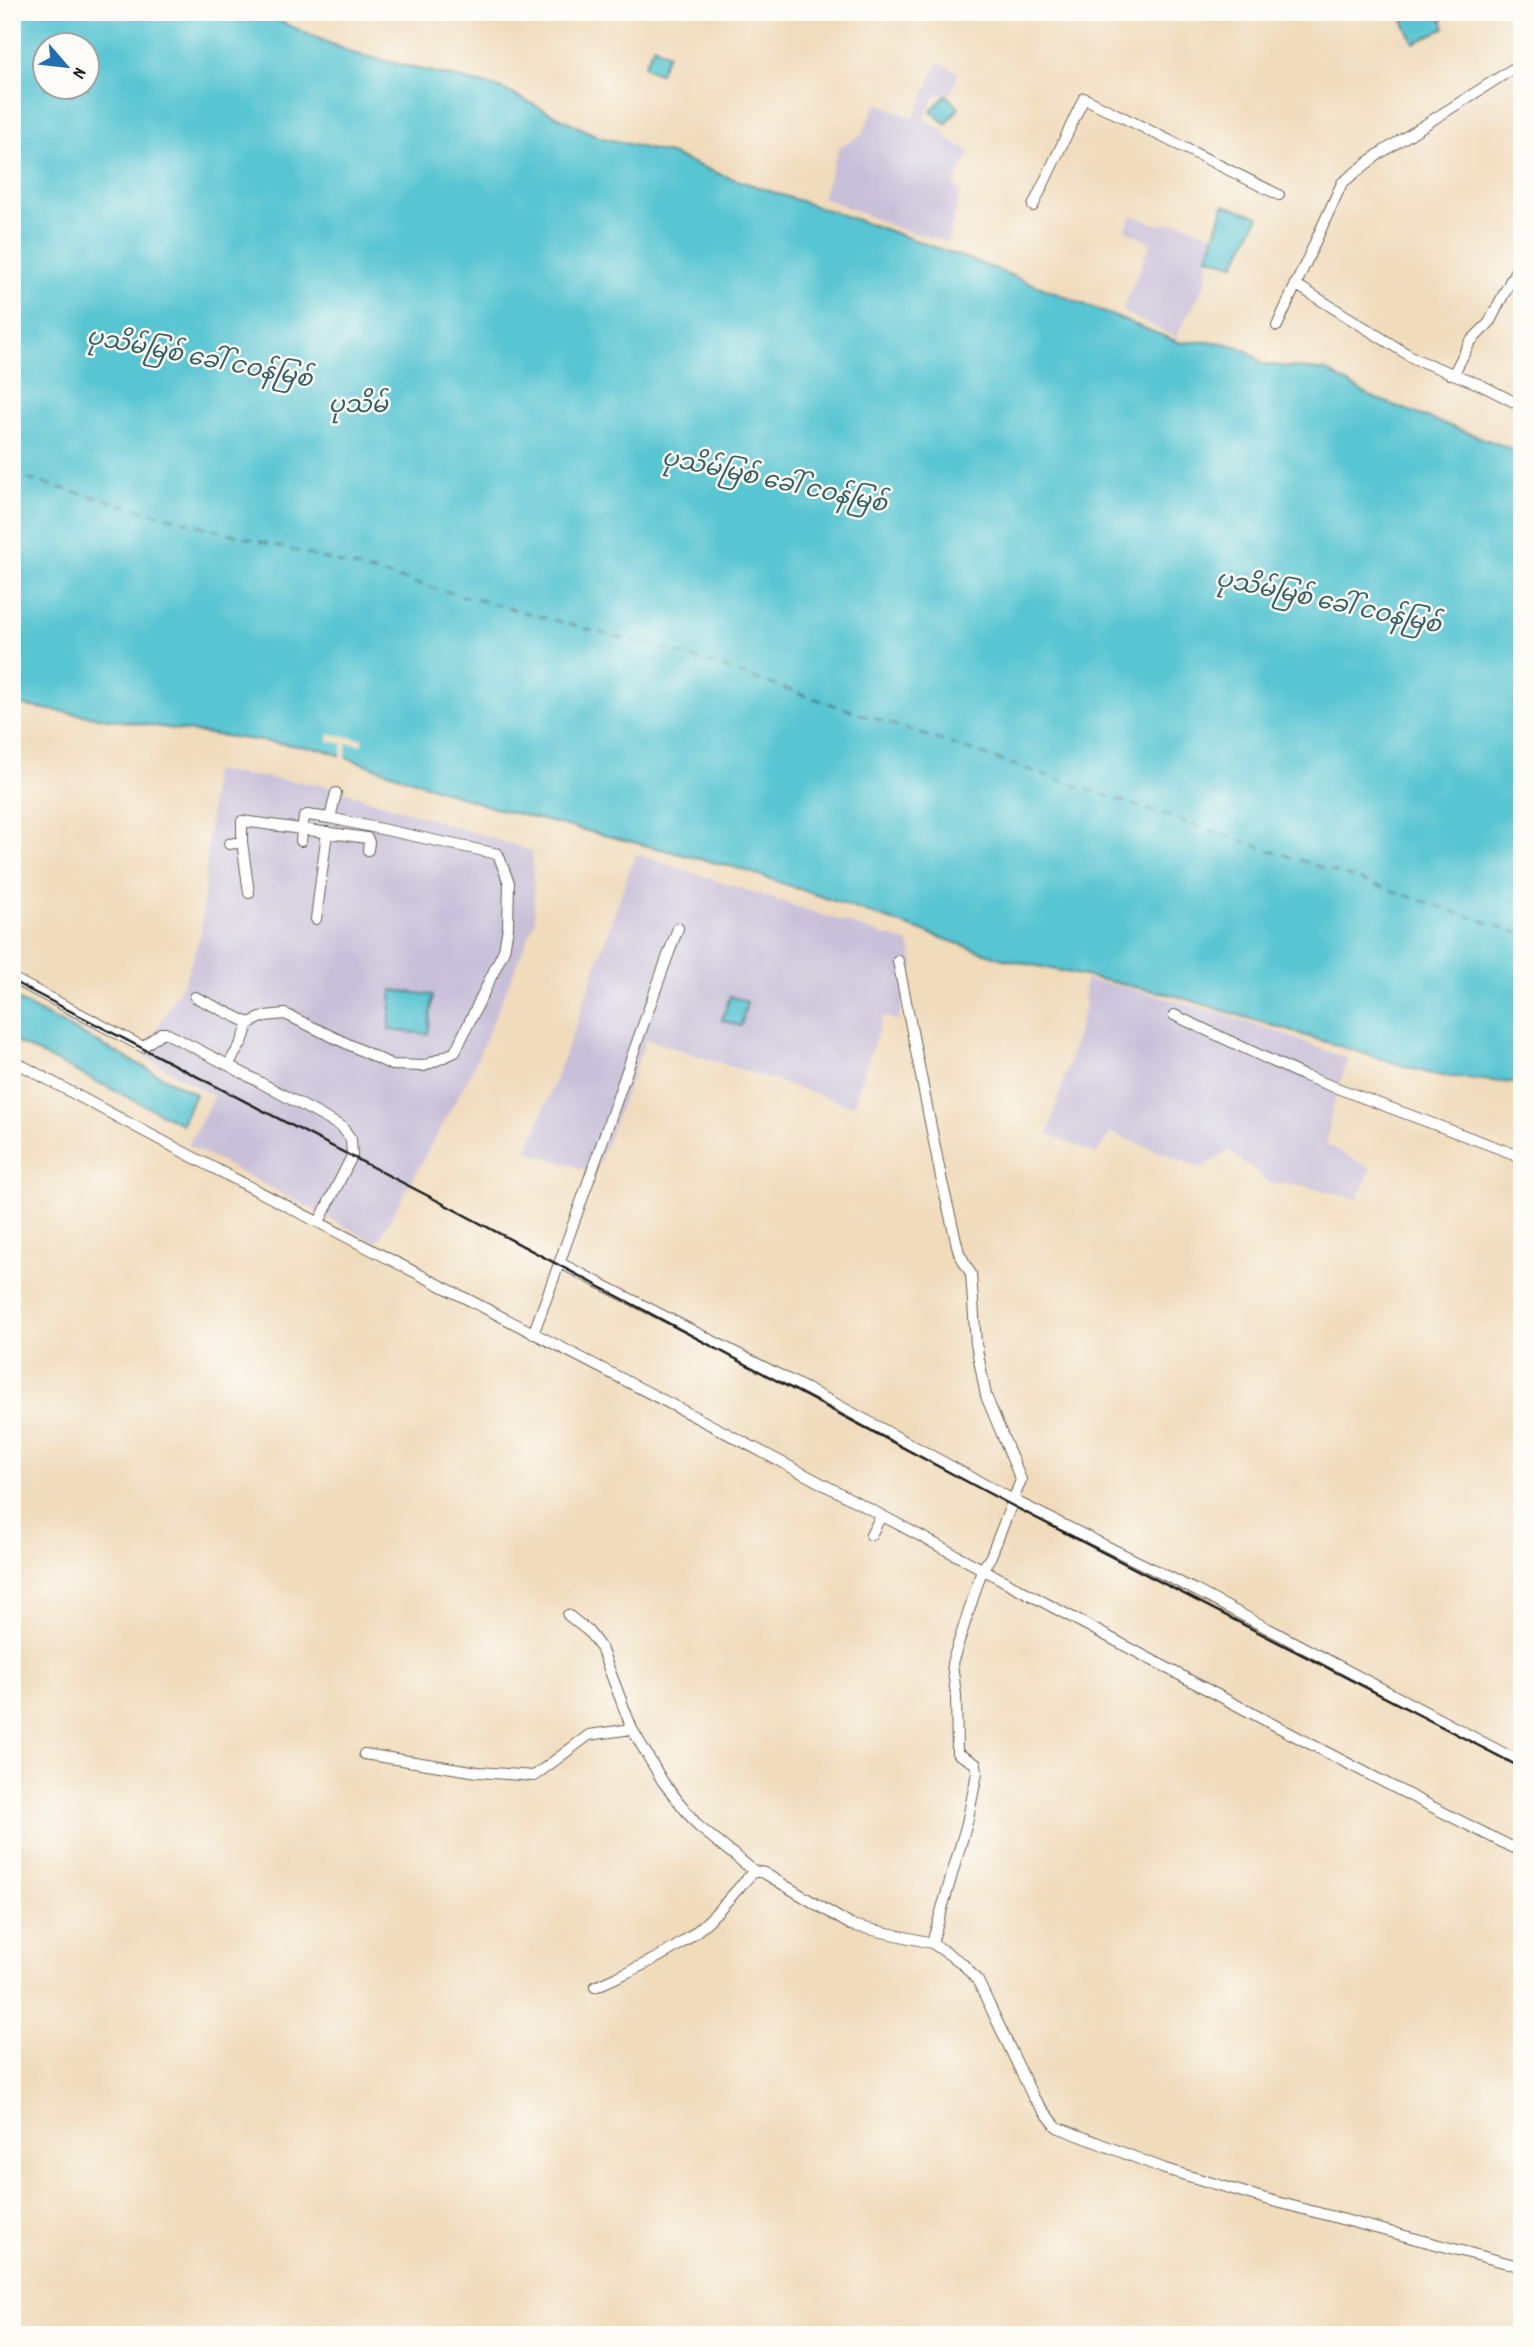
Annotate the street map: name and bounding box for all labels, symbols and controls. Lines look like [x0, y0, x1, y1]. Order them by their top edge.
north arrow [32, 32, 102, 102]
text: N [64, 62, 92, 83]
water label: ပုသိမ်မြစ် ခေါ် ငဝန်မြစ် [83, 319, 317, 399]
water label: ပုသိမ် [328, 387, 389, 424]
water label: ပုသိမ်မြစ် ခေါ် ငဝန်မြစ် [658, 440, 891, 524]
water label: ပုသိမ်မြစ် ခေါ် ငဝန်မြစ် [1212, 561, 1445, 645]

